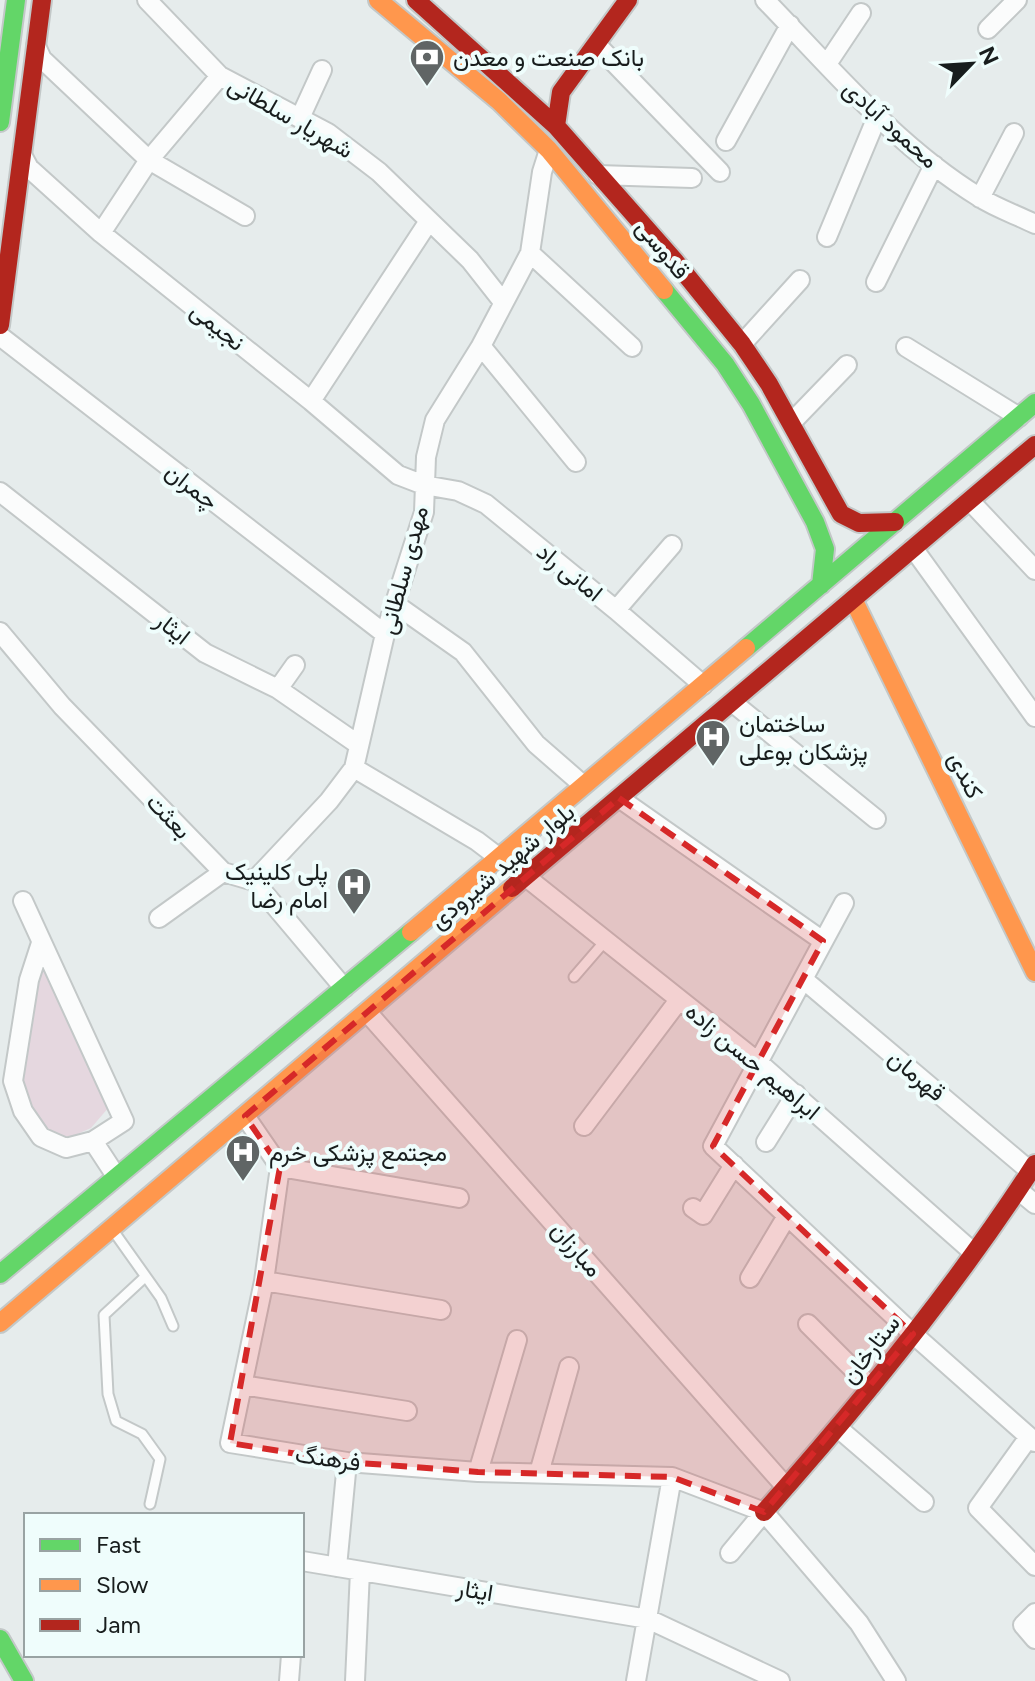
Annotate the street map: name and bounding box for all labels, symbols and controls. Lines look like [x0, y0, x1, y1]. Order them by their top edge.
north arrow [931, 24, 1011, 104]
bank icon: بانک صنعت و معدن [408, 38, 446, 88]
text: N [973, 42, 1005, 69]
place label: بانک صنعت و معدن [453, 43, 644, 73]
street label: شهریار سلطانی [223, 70, 359, 165]
street label: محمود آبادی [837, 74, 945, 175]
street label: قدوسی [629, 213, 696, 286]
street label: نجیمی [185, 295, 251, 357]
street label: چمران [158, 456, 224, 517]
street label: مهدی سلطانی [372, 503, 435, 638]
street label: امانی راد [530, 537, 609, 608]
street label: ایثار [148, 605, 196, 652]
place label: ساختمان پزشکان بوعلی [739, 709, 868, 768]
hospital icon: ساختمان پزشکان بوعلی [694, 718, 732, 768]
street label: کندی [942, 747, 990, 803]
street label: بعثت [141, 787, 197, 845]
street label: بلوار شهید شیرودی [424, 797, 581, 936]
place label: پلی کلینیک امام رضا [225, 857, 328, 916]
hospital icon: پلی کلینیک امام رضا [335, 866, 373, 916]
street label: ابراهیم حسن زاده [679, 996, 826, 1127]
street label: قهرمان [882, 1043, 951, 1108]
hospital icon: مجتمع پزشکی خرم [224, 1133, 262, 1183]
place label: مجتمع پزشکی خرم [269, 1138, 447, 1170]
street label: مبارزان [544, 1215, 609, 1283]
street label: ستارخان [834, 1309, 907, 1390]
street label: فرهنگ [293, 1439, 363, 1478]
legend [24, 1513, 304, 1657]
text: Fast [96, 1530, 141, 1559]
text: Slow [96, 1570, 149, 1599]
street label: ایثار [453, 1573, 495, 1608]
text: Jam [96, 1610, 141, 1639]

